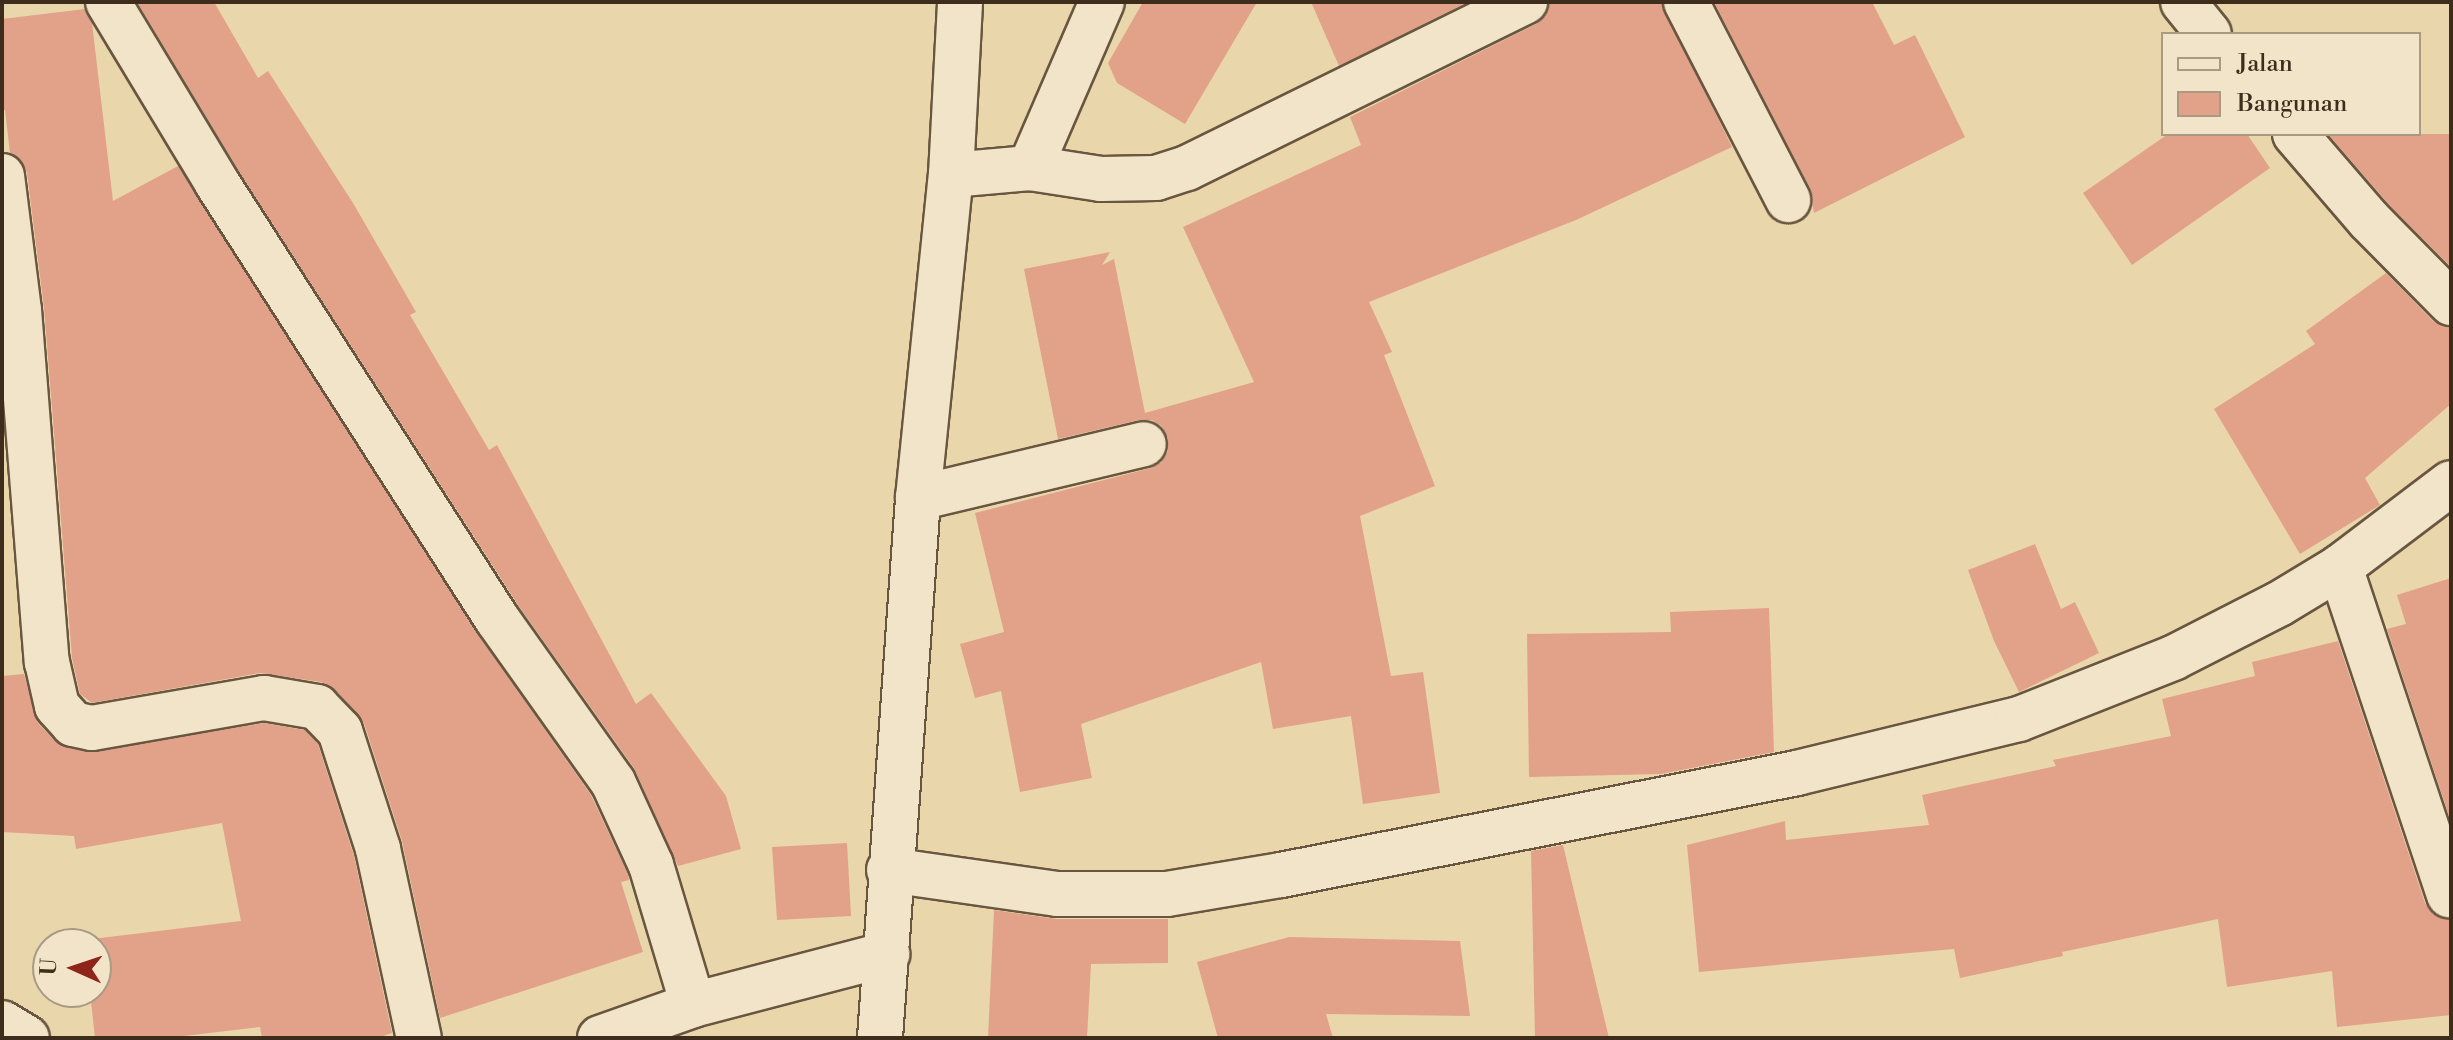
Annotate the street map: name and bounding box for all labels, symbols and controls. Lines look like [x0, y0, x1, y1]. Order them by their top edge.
legend [2161, 32, 2421, 136]
text: Jalan [2237, 49, 2293, 79]
text: Bangunan [2237, 89, 2347, 119]
north arrow [32, 928, 112, 1008]
text: U [36, 958, 63, 976]

